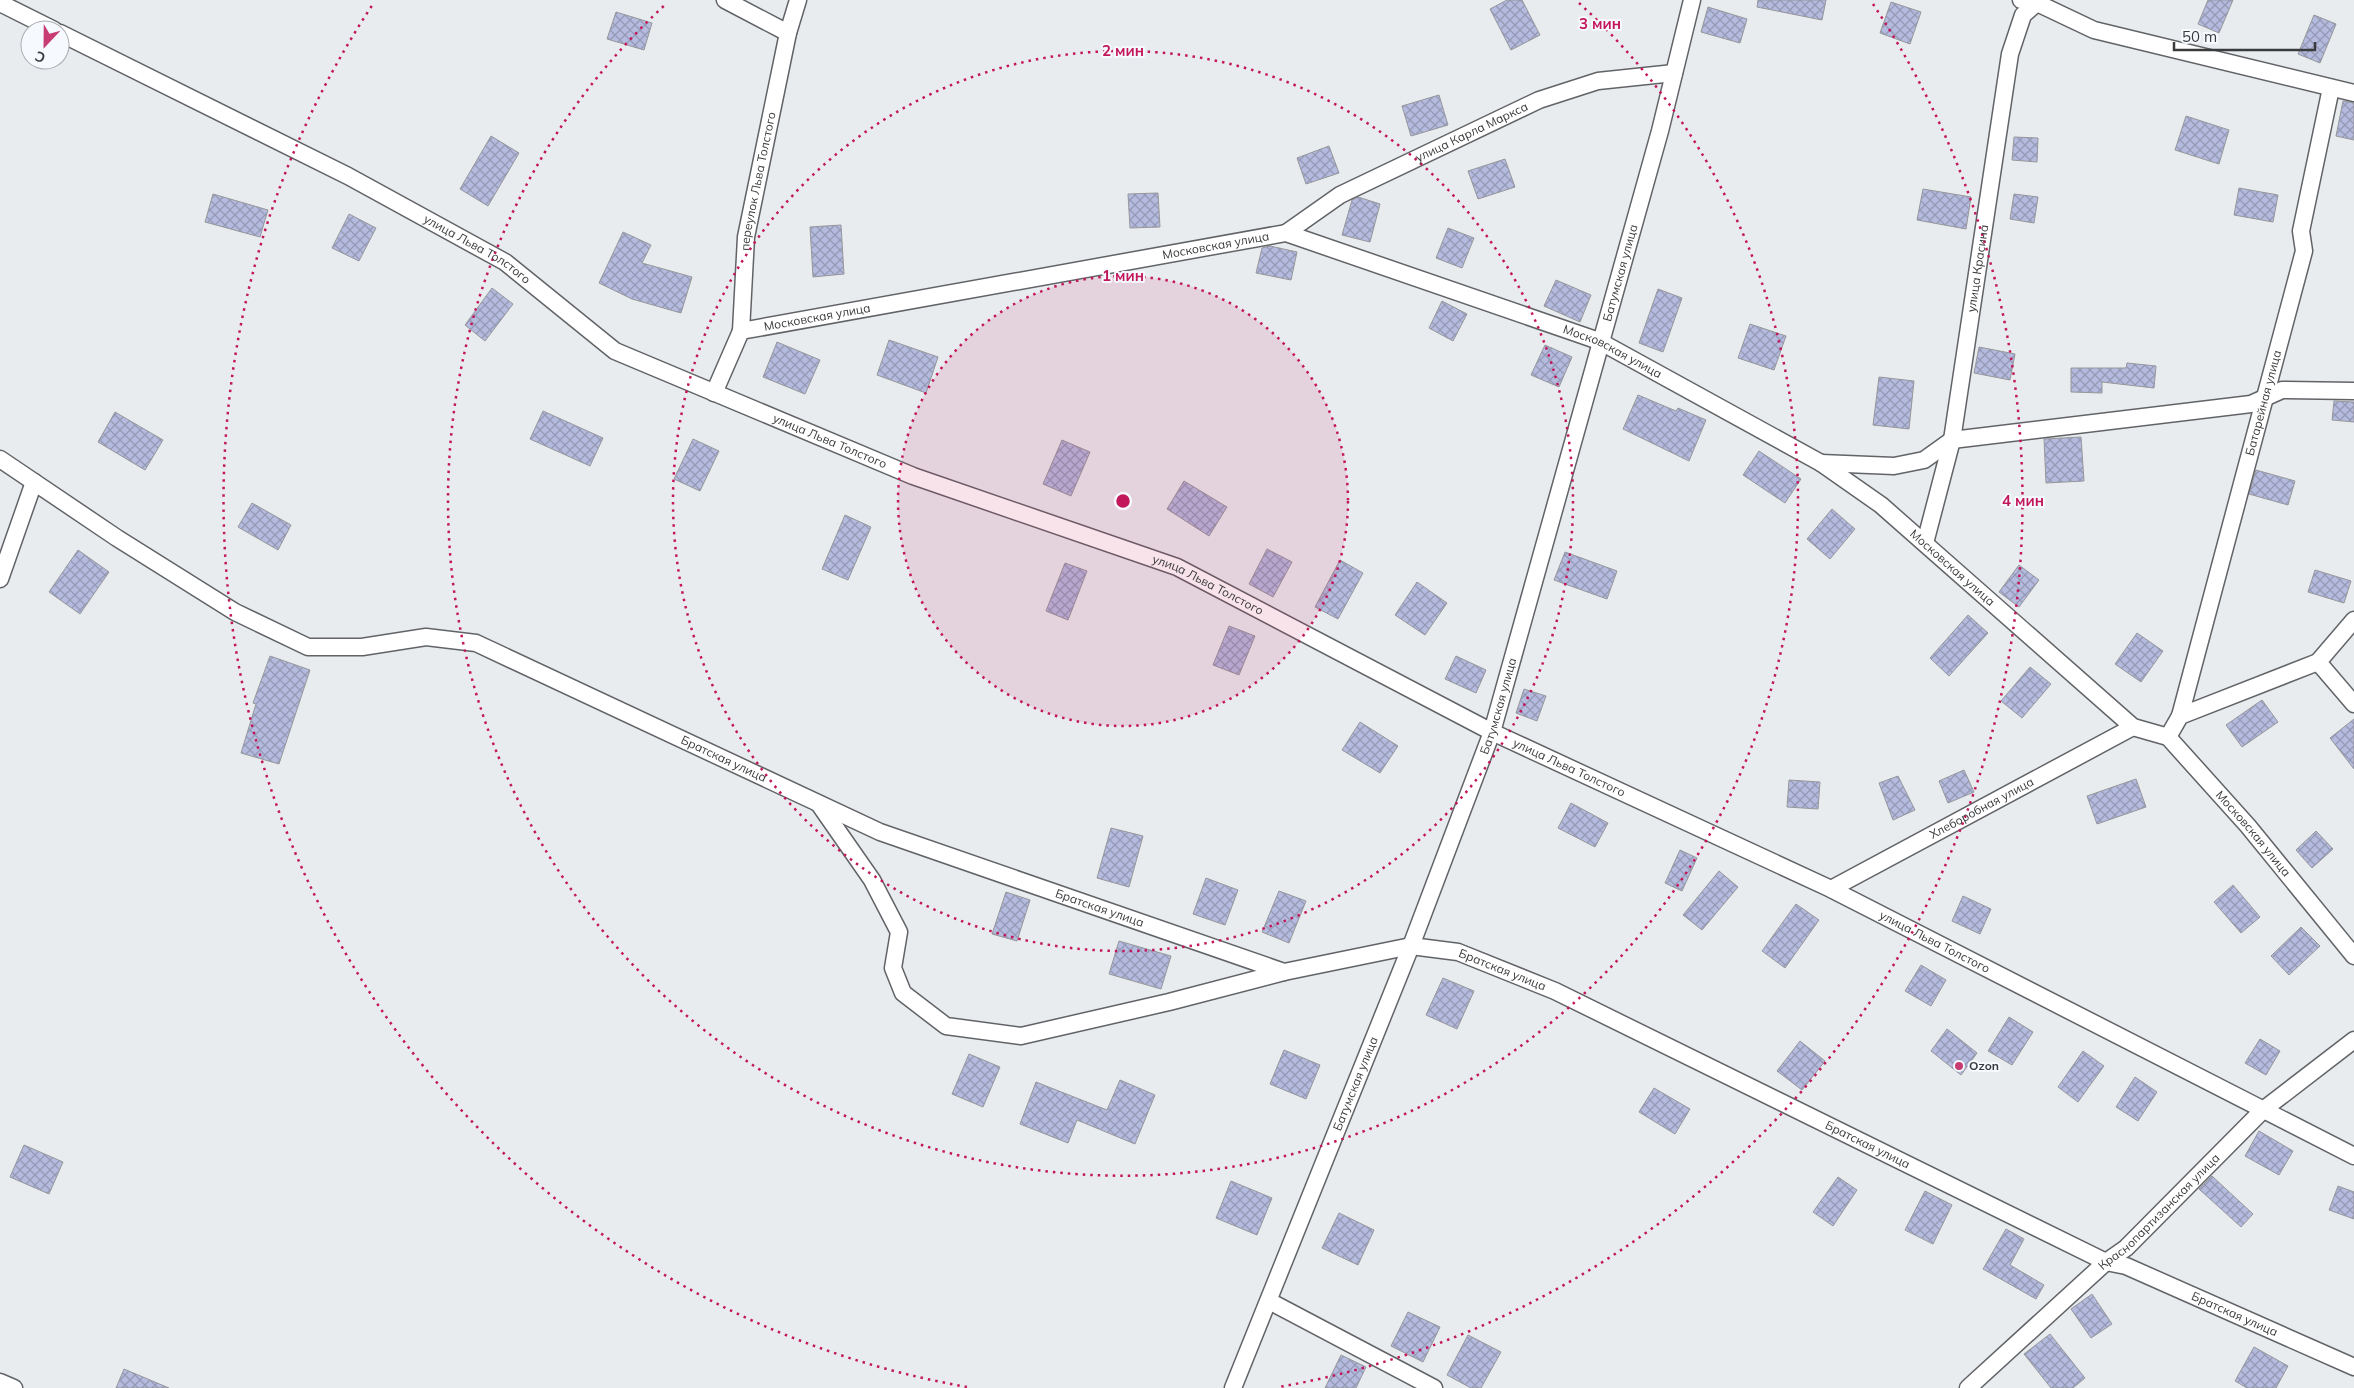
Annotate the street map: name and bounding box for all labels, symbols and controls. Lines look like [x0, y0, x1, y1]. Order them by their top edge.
text: 3 мин [1579, 14, 1621, 33]
north arrow [20, 20, 70, 70]
scale bar [2174, 20, 2315, 52]
text: 50 m [2182, 27, 2217, 46]
text: 2 мин [1102, 41, 1144, 60]
text: С [32, 47, 48, 67]
street label: улица Карла Маркса [1413, 98, 1530, 165]
street label: переулок Льва Толстого [737, 110, 779, 251]
street label: улица Льва Толстого [421, 211, 534, 287]
street label: Батумская улица [1599, 223, 1641, 323]
street label: улица Красина [1963, 224, 1991, 313]
street label: Московская улица [1161, 228, 1270, 262]
text: 1 мин [1102, 266, 1144, 285]
street label: Московская улица [763, 300, 872, 334]
street label: Московская улица [1561, 321, 1665, 381]
street label: Батарейная улица [2242, 348, 2284, 457]
street label: улица Льва Толстого [771, 410, 889, 471]
text: 4 мин [2002, 491, 2044, 510]
centre of rings [1114, 492, 1132, 510]
street label: Московская улица [1907, 526, 1998, 609]
street label: улица Льва Толстого [1151, 551, 1266, 618]
street label: Батумская улица [1476, 656, 1519, 756]
street label: Братская улица [679, 732, 769, 785]
street label: улица Льва Толстого [1511, 735, 1628, 800]
street label: Хлеборобная улица [1927, 774, 2036, 842]
street label: Московская улица [2213, 787, 2294, 879]
street label: Братская улица [1053, 885, 1146, 930]
street label: улица Льва Толстого [1877, 907, 1993, 976]
street label: Братская улица [1457, 945, 1548, 994]
street label: Батумская улица [1329, 1034, 1381, 1133]
place label: Ozon [1969, 1058, 1999, 1073]
marker: Ozon [1953, 1060, 1965, 1072]
street label: Братская улица [1823, 1117, 1913, 1171]
street label: Краснопартизанская улица [2095, 1150, 2223, 1273]
street label: Братская улица [2189, 1288, 2280, 1339]

